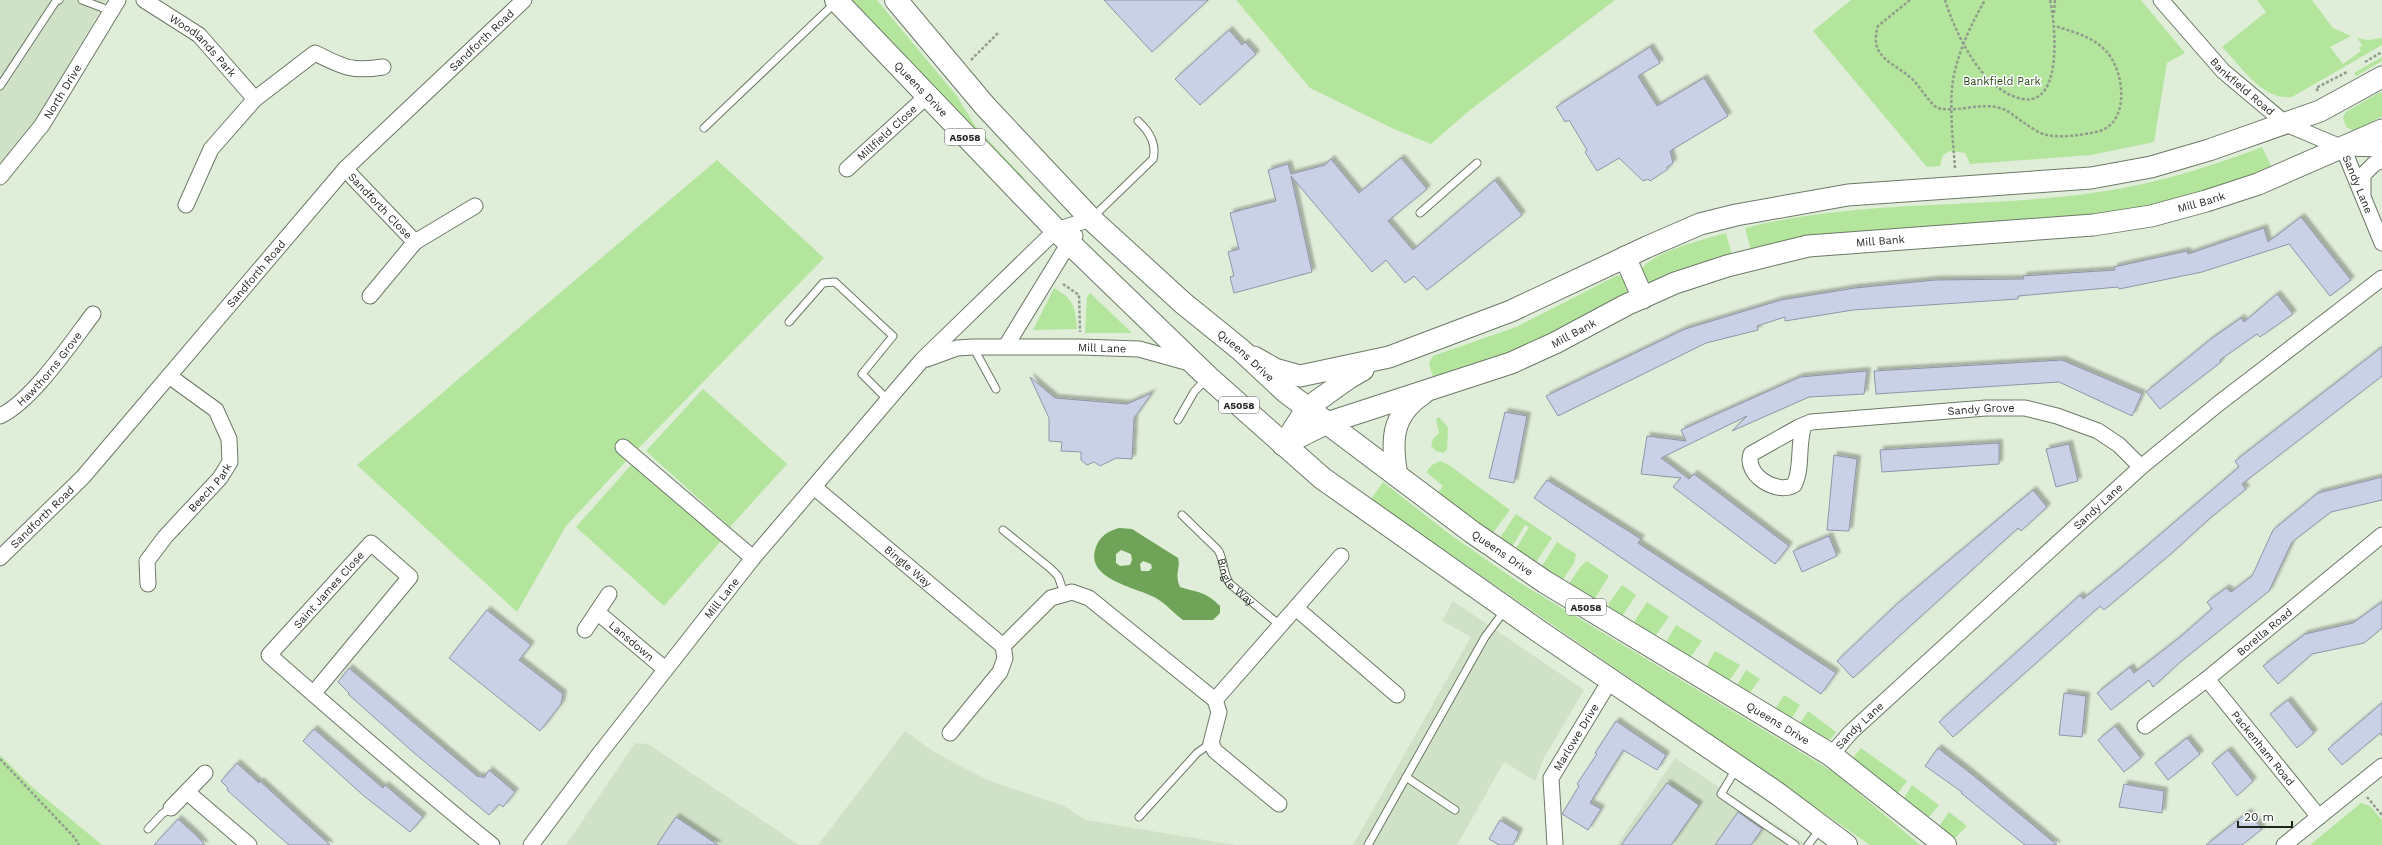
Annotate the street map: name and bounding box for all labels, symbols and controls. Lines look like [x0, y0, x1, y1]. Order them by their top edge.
street label: Sandforth Road [446, 7, 516, 74]
street label: Woodlands Park [167, 11, 239, 79]
street label: Bankfield Road [2208, 55, 2277, 118]
street label: Queens Drive [892, 59, 950, 119]
street label: North Drive [41, 62, 84, 121]
park label: Bankfield Park [1963, 75, 2041, 88]
street label: Millfield Close [854, 102, 920, 163]
road number: A5058 [945, 129, 985, 145]
street label: Sandy Lane [2340, 153, 2376, 215]
street label: Sandforth Close [346, 170, 415, 242]
street label: Mill Bank [2176, 189, 2227, 215]
street label: Mill Bank [1855, 232, 1905, 249]
street label: Sandforth Road [224, 237, 288, 310]
street label: Mill Bank [1549, 316, 1598, 350]
street label: Queens Drive [1215, 327, 1277, 384]
street label: Hawthorns Grove [14, 329, 84, 409]
street label: Mill Lane [1078, 340, 1126, 355]
road number: A5058 [1219, 397, 1259, 413]
street label: Sandy Grove [1947, 402, 2014, 418]
street label: Beech Park [185, 461, 234, 515]
street label: Sandy Lane [2071, 481, 2125, 532]
street label: Sandforth Road [8, 483, 77, 551]
street label: Queens Drive [1469, 527, 1536, 579]
street label: Bingle Way [882, 543, 935, 590]
street label: Saint James Close [291, 549, 367, 631]
street label: Bingle Way [1215, 557, 1258, 609]
street label: Mill Lane [702, 575, 742, 621]
road number: A5058 [1566, 599, 1606, 615]
street label: Borella Road [2234, 605, 2295, 658]
street label: Lansdown [606, 618, 657, 663]
street label: Queens Drive [1744, 699, 1812, 747]
street label: Sandy Lane [1833, 699, 1886, 752]
street label: Marlowe Drive [1550, 701, 1601, 773]
street label: Packenham Road [2229, 708, 2297, 788]
scale bar [2238, 803, 2292, 829]
text: 20 m [2244, 810, 2274, 824]

